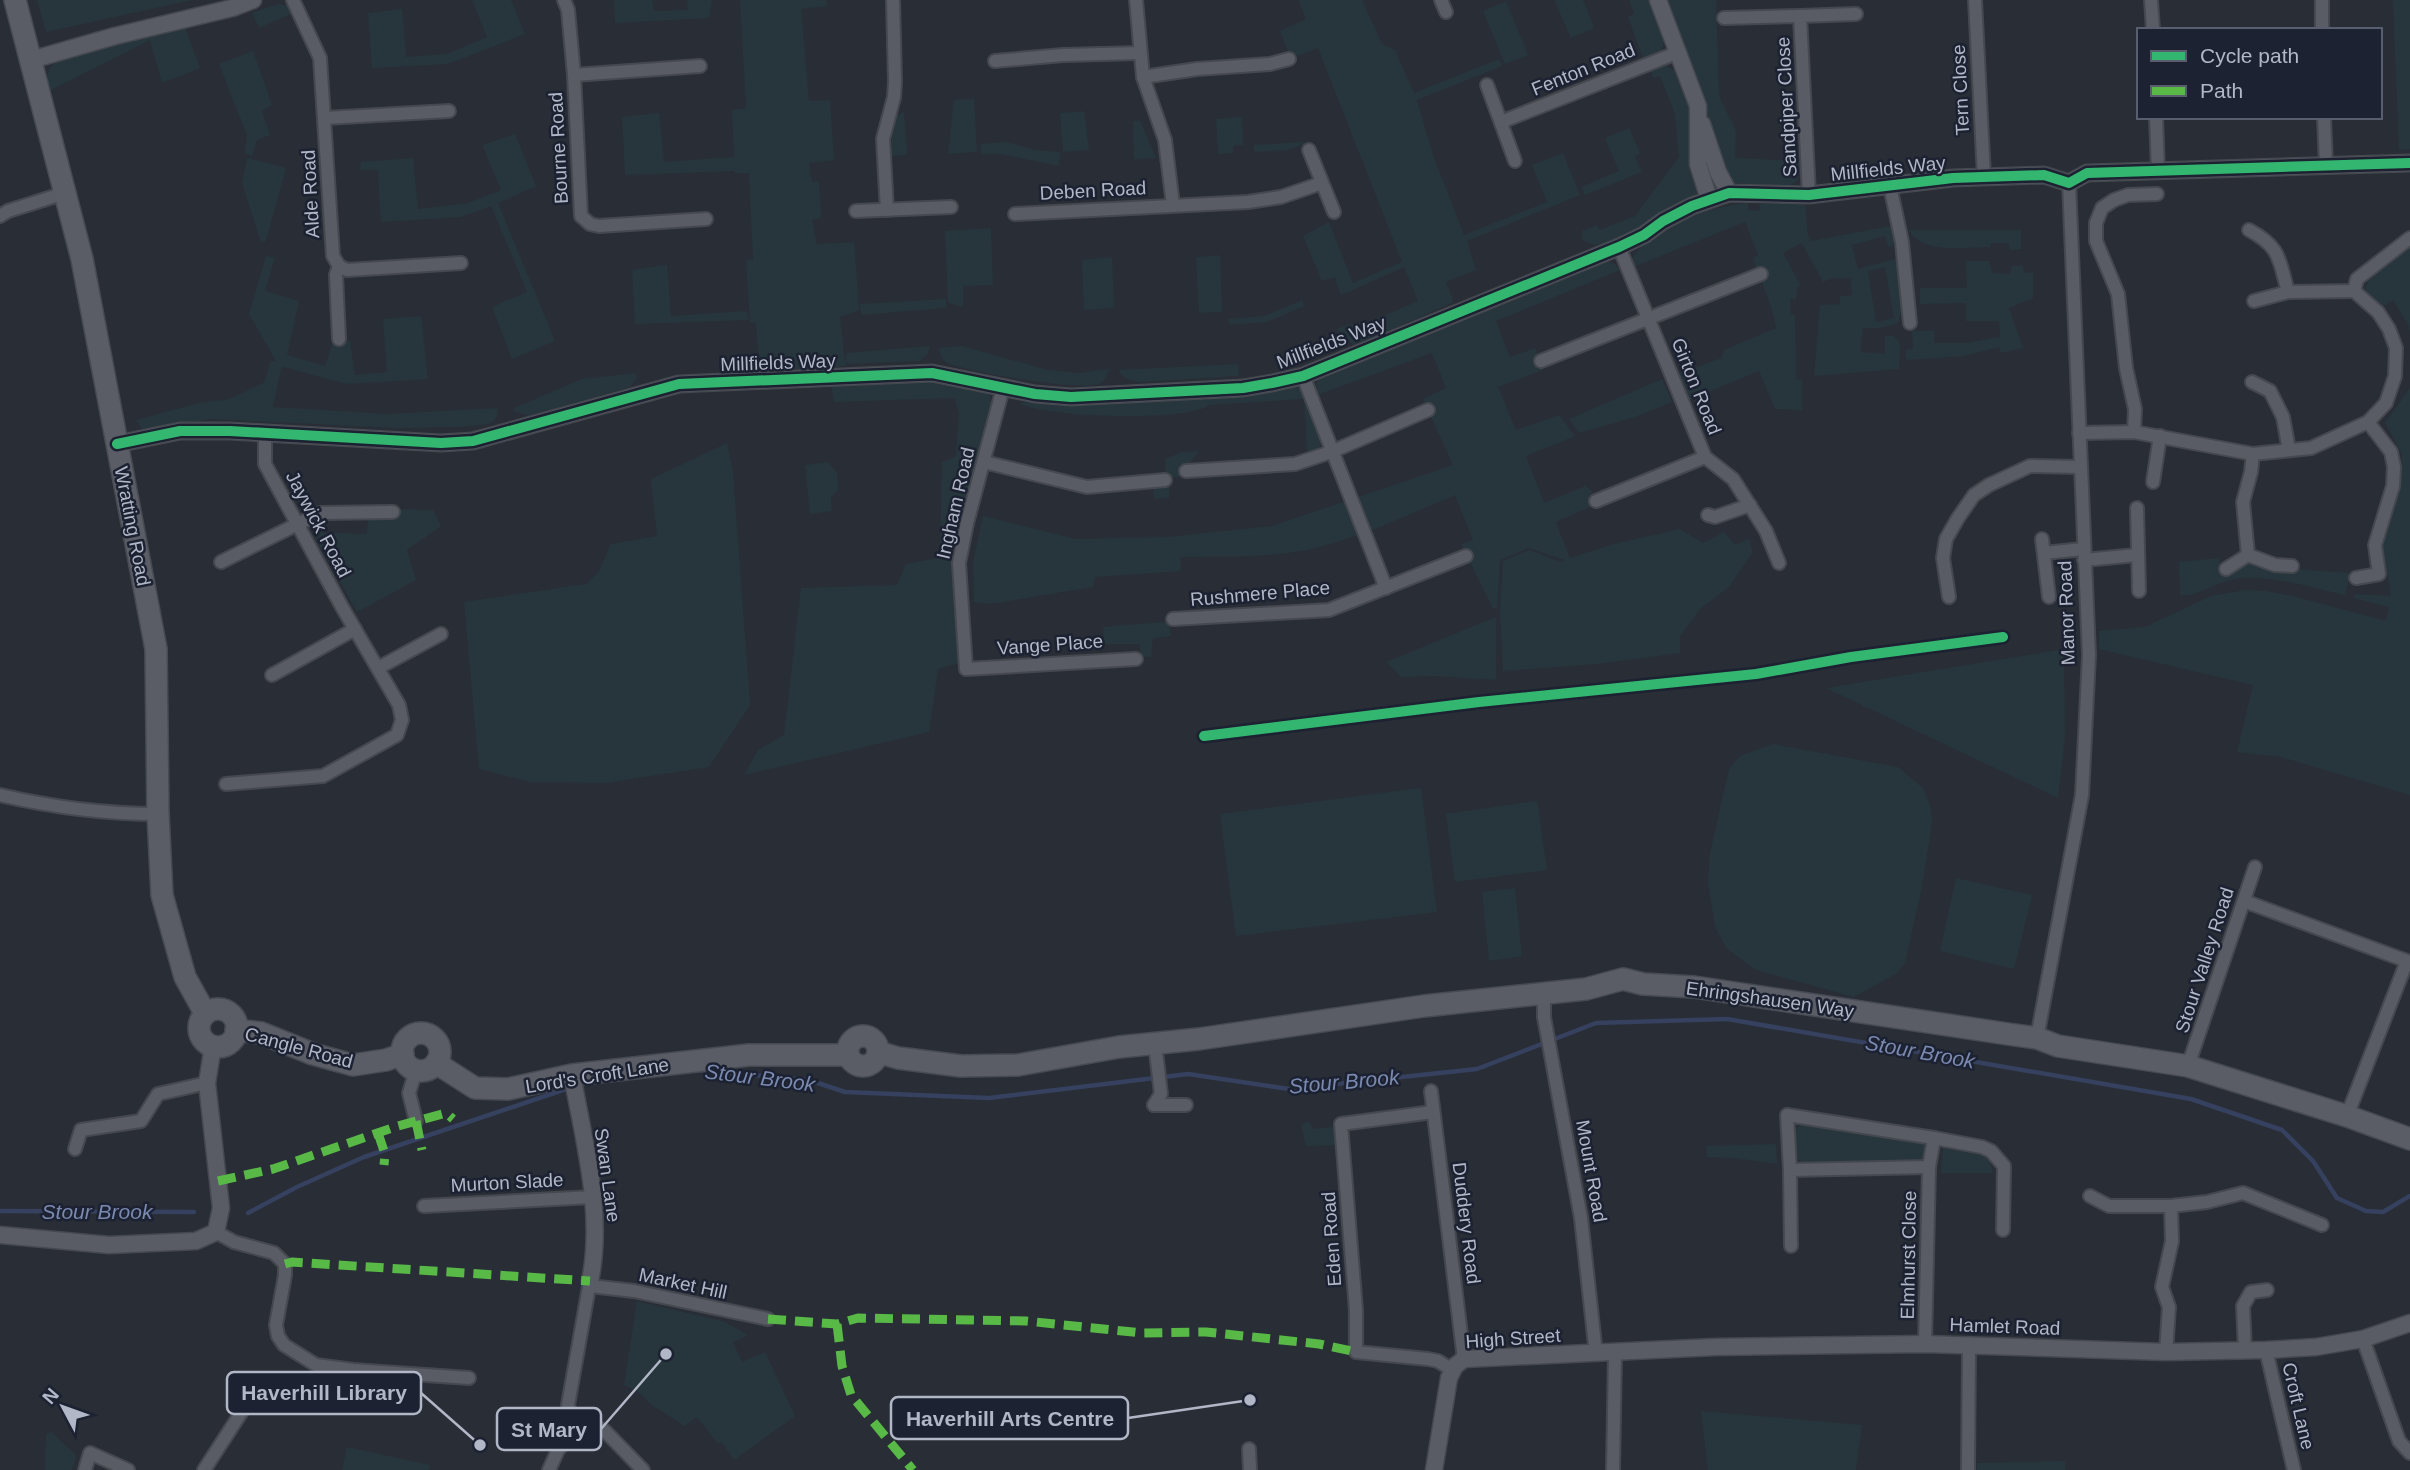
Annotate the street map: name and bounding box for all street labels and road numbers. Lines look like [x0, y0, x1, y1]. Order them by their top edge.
street label: Sandpiper Close [1772, 36, 1801, 178]
street label: Fenton Road [1528, 39, 1638, 100]
street label: Tern Close [1948, 44, 1973, 136]
street label: Bourne Road [545, 92, 572, 204]
street label: Alde Road [298, 149, 323, 239]
street label: Millfields Way [1830, 152, 1947, 185]
street label: Deben Road [1039, 177, 1147, 204]
street label: Millfields Way [1274, 312, 1389, 373]
street label: Girton Road [1668, 335, 1725, 438]
street label: Millfields Way [720, 350, 837, 375]
street label: Ingham Road [932, 445, 979, 561]
street label: Wratting Road [111, 465, 154, 588]
street label: Jaywick Road [282, 468, 355, 581]
street label: Manor Road [2054, 560, 2079, 666]
street label: Rushmere Place [1189, 577, 1331, 610]
street label: Vange Place [996, 630, 1104, 659]
street label: Stour Valley Road [2171, 885, 2238, 1036]
street label: Ehringshausen Way [1685, 977, 1856, 1022]
street label: Cangle Road [243, 1023, 355, 1072]
street label: Lord's Croft Lane [524, 1054, 670, 1097]
street label: Mount Road [1572, 1118, 1611, 1224]
street label: Swan Lane [590, 1127, 625, 1224]
street label: Duddery Road [1449, 1161, 1484, 1285]
street label: Murton Slade [450, 1169, 564, 1196]
street label: Elmhurst Close [1897, 1190, 1920, 1320]
street label: Eden Road [1318, 1191, 1345, 1287]
street label: Market Hill [637, 1264, 729, 1303]
street label: Hamlet Road [1949, 1314, 2061, 1339]
street label: High Street [1465, 1325, 1562, 1352]
street label: Croft Lane [2278, 1361, 2319, 1452]

